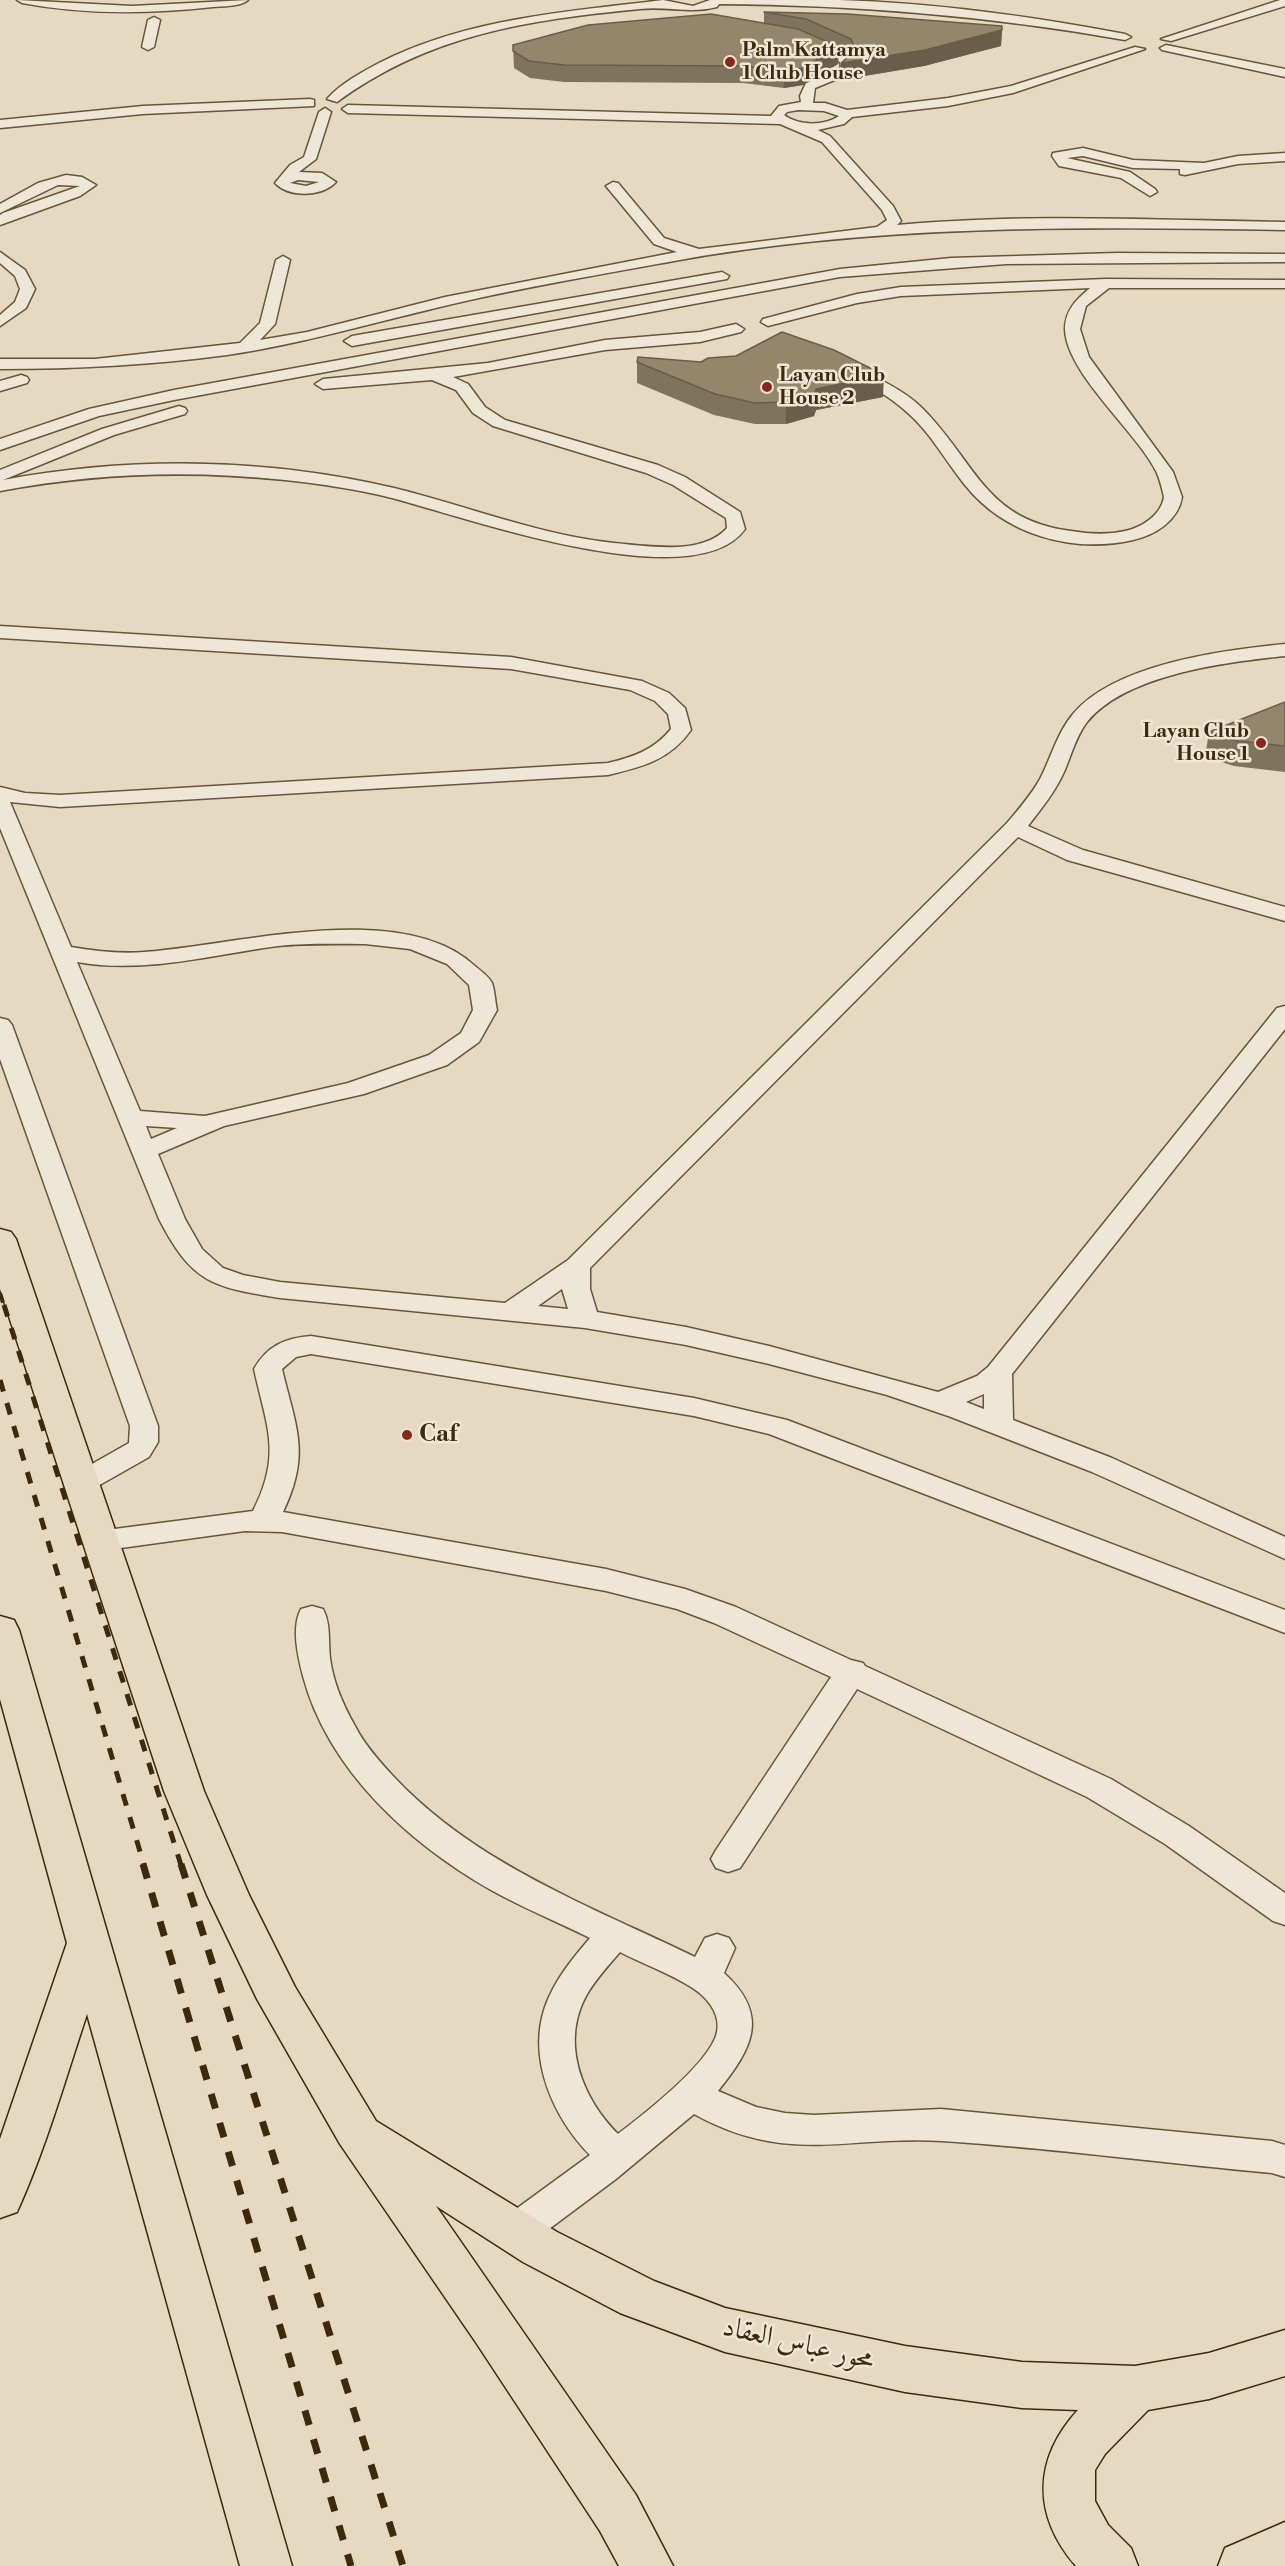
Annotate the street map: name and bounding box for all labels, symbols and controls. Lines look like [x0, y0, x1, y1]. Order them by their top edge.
place label: Palm Kattamya 1 Club House [742, 39, 886, 86]
marker: Palm Kattamya 1 Club House [723, 55, 737, 69]
place label: Layan Club House 2 [779, 364, 885, 411]
marker: Layan Club House 2 [760, 380, 774, 394]
place label: Layan Club House 1 [1143, 720, 1249, 767]
marker: Layan Club House 1 [1254, 736, 1268, 750]
place label: Caf [419, 1421, 457, 1449]
marker: Caf [400, 1428, 414, 1442]
street label: محور عباس العقاد [719, 2311, 877, 2379]

